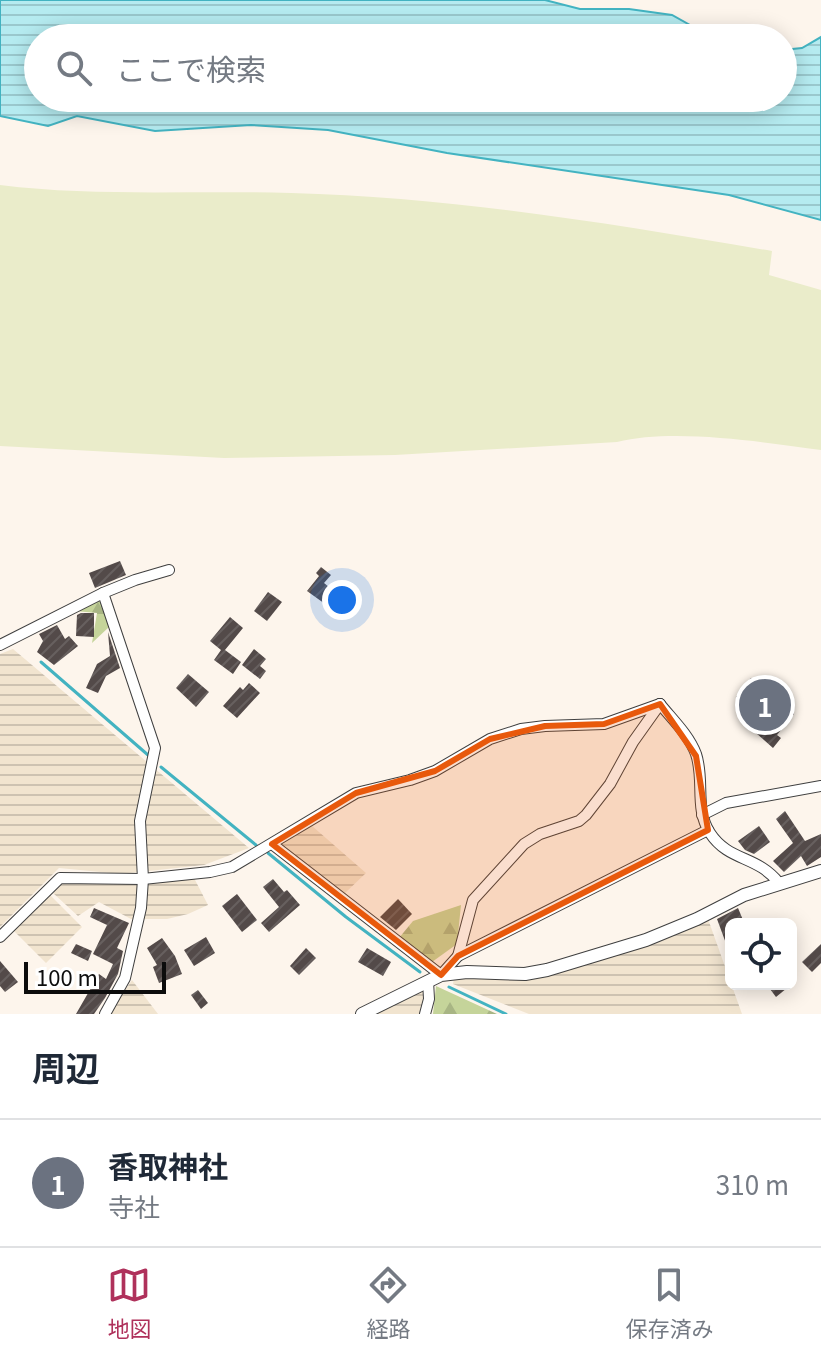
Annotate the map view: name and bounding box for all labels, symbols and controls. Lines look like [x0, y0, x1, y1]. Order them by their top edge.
search box [24, 24, 797, 112]
icon: search [52, 46, 96, 90]
text: ここで検索 [116, 46, 266, 90]
your location [322, 580, 362, 620]
pin: 1 [739, 675, 791, 735]
map controls [725, 918, 797, 990]
button: locate [725, 918, 797, 990]
scale bar [24, 958, 166, 994]
text: 100 m [36, 960, 98, 992]
text: 周辺 [32, 1042, 100, 1091]
text: 香取神社 [108, 1143, 228, 1187]
text: 1 [50, 1165, 66, 1202]
text: 310 m [716, 1165, 789, 1202]
text: 寺社 [108, 1187, 160, 1224]
tab: 地図 [107, 1263, 152, 1343]
tab: 経路 [366, 1263, 411, 1343]
tab: 保存済み [625, 1263, 714, 1343]

